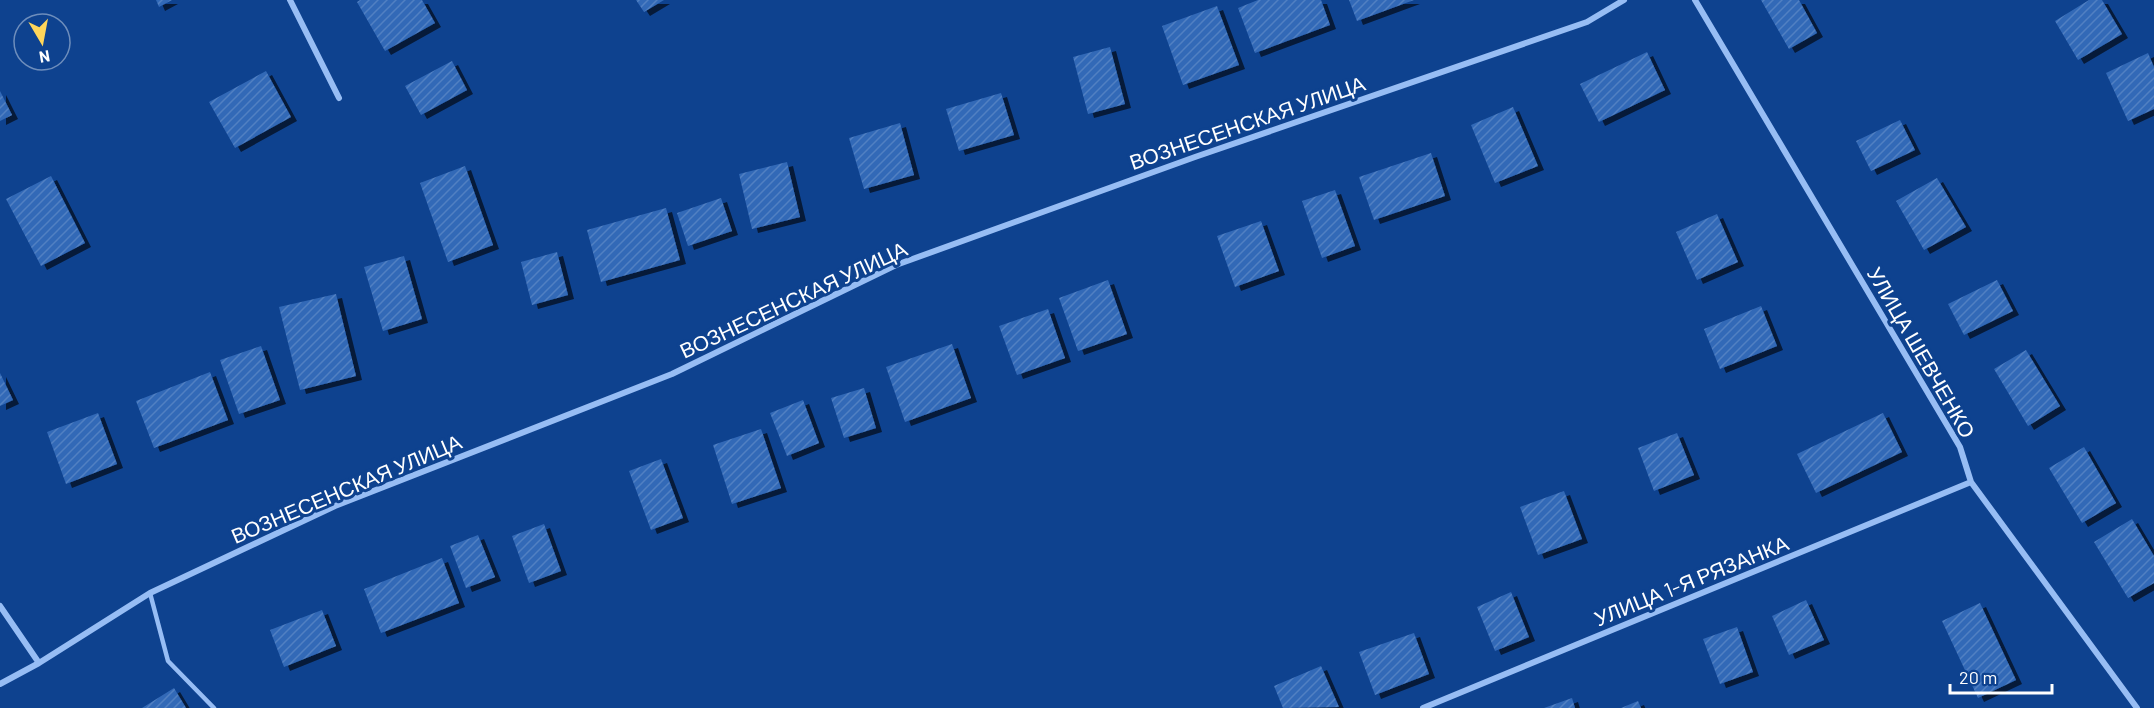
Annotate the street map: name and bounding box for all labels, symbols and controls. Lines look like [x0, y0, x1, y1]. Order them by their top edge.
north arrow [12, 12, 72, 72]
text: N [38, 47, 52, 68]
street label: ВОЗНЕСЕНСКАЯ УЛИЦА [1126, 70, 1368, 174]
street label: ВОЗНЕСЕНСКАЯ УЛИЦА [675, 235, 911, 363]
street label: УЛИЦА ШЕВЧЕНКО [1863, 262, 1981, 442]
street label: ВОЗНЕСЕНСКАЯ УЛИЦА [227, 428, 465, 548]
street label: УЛИЦА 1-Я РЯЗАНКА [1590, 530, 1792, 630]
scale bar [1950, 657, 2052, 695]
text: 20 m [1959, 666, 1997, 688]

